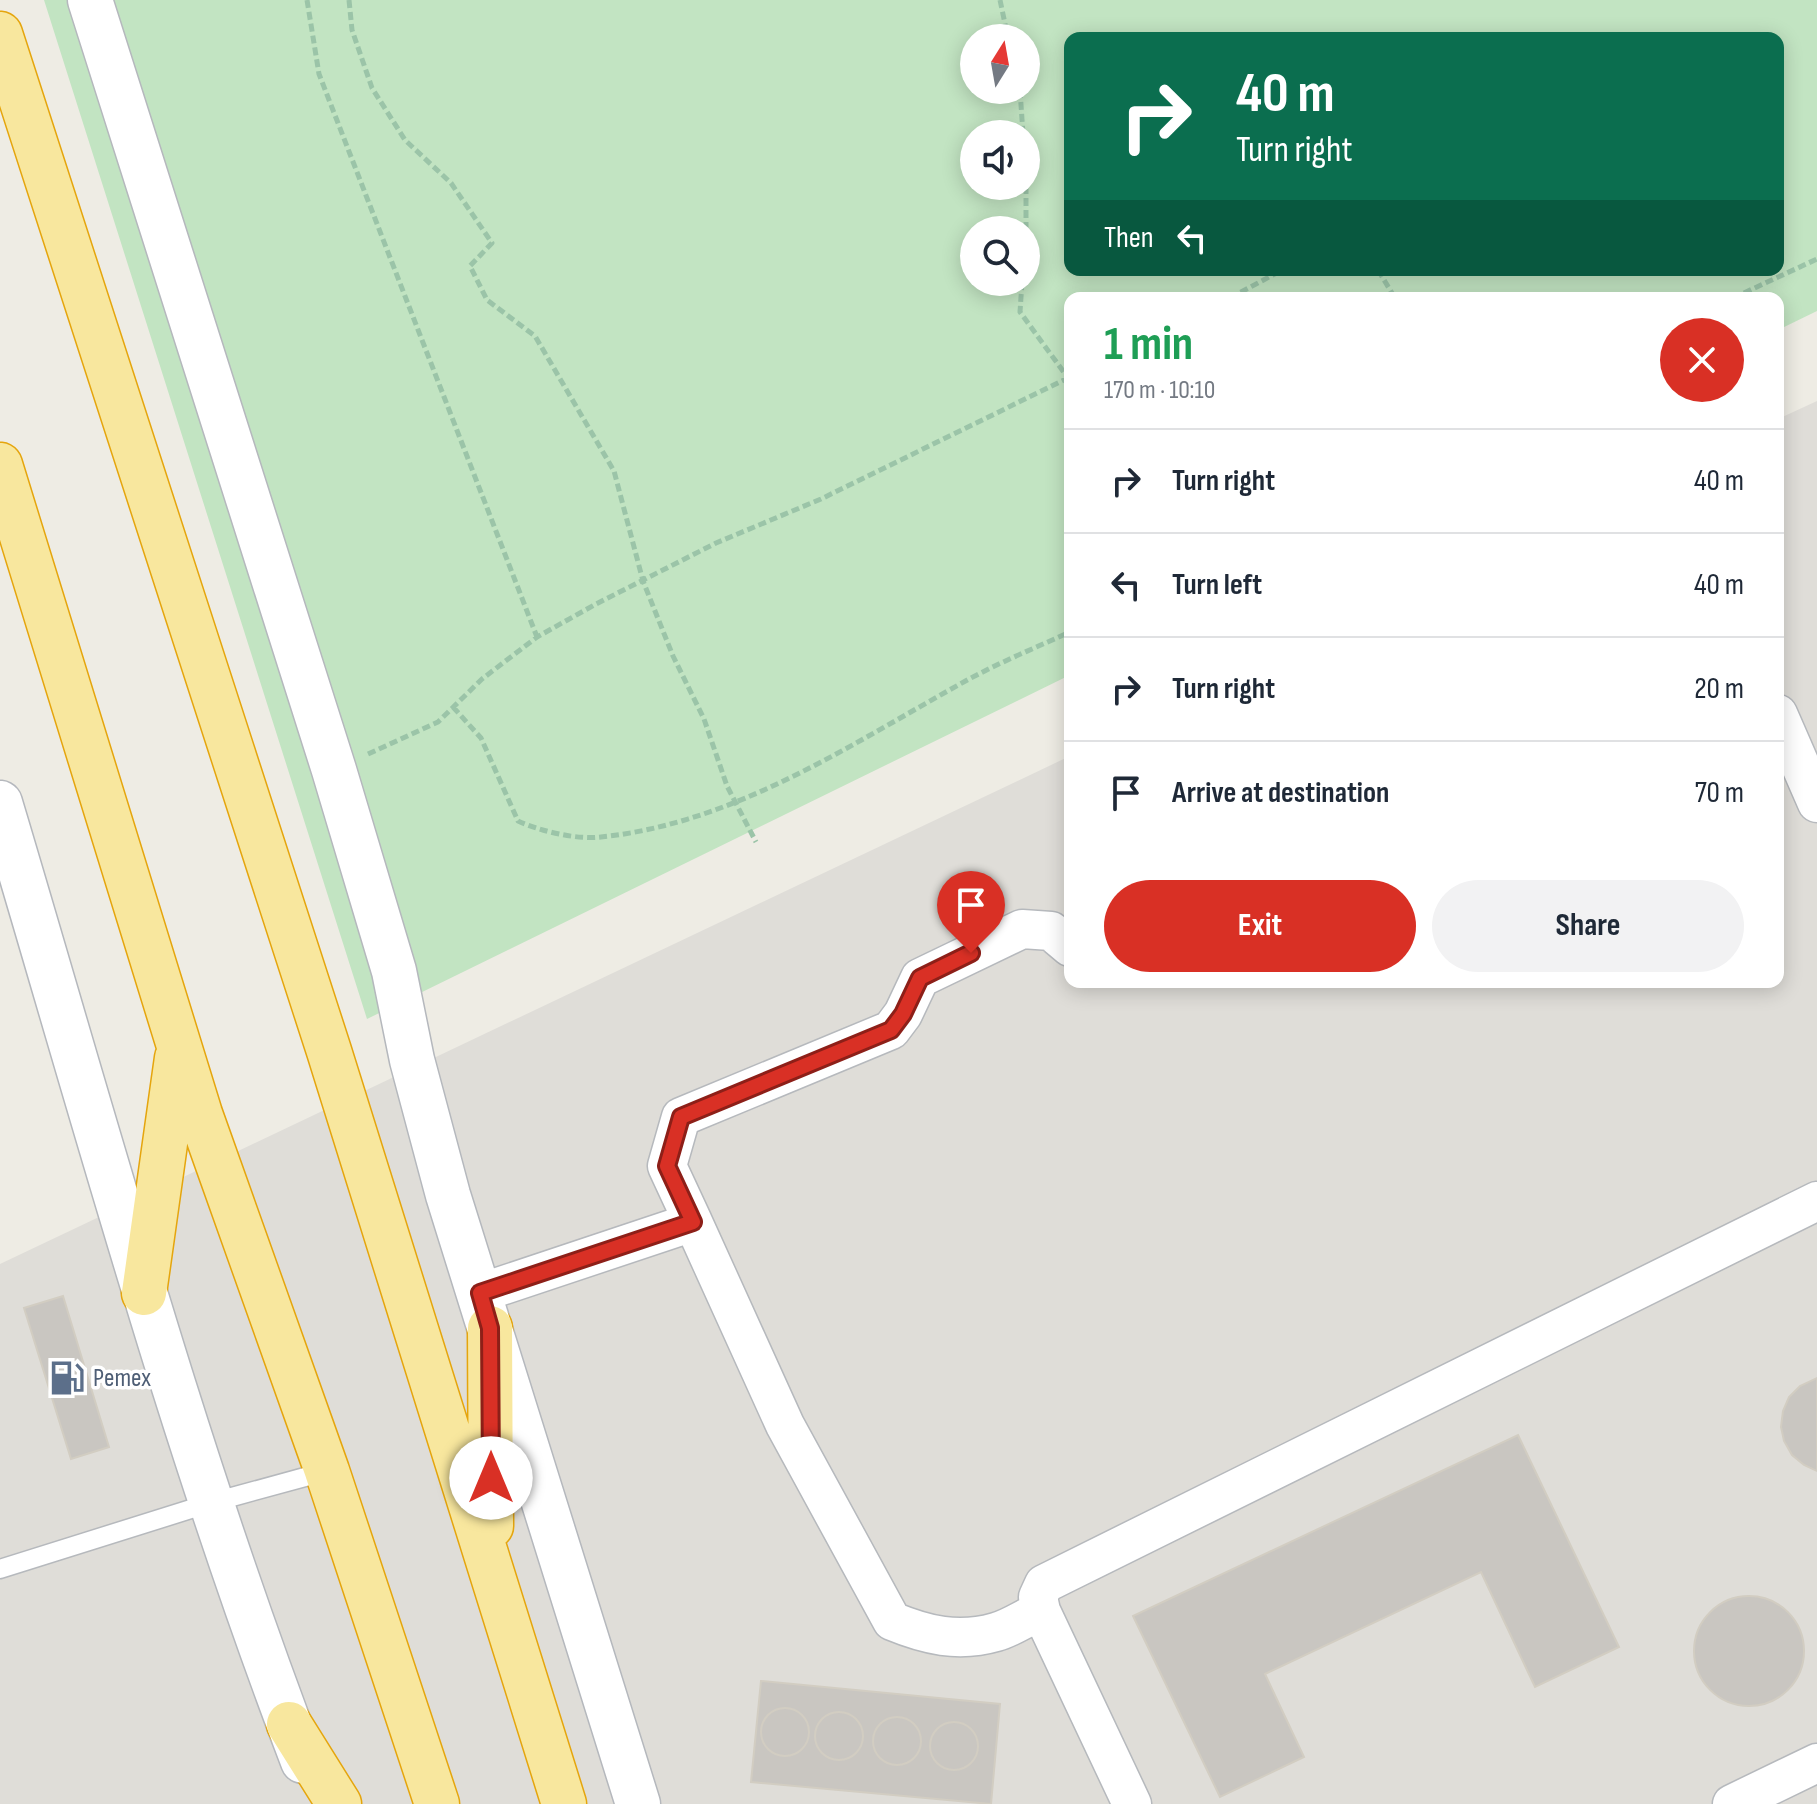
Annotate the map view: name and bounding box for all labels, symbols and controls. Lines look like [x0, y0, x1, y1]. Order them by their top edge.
north arrow [960, 24, 1040, 104]
map controls [960, 24, 1040, 296]
text: 40 m [1236, 61, 1335, 128]
icon: right [1104, 64, 1208, 168]
button: sound [960, 120, 1040, 200]
text: Turn right [1236, 129, 1353, 172]
button: search [960, 216, 1040, 296]
icon: left [1170, 216, 1214, 260]
text: Then [1104, 220, 1154, 256]
text: 1 min [1104, 316, 1193, 373]
button: close [1660, 318, 1744, 402]
text: 170 m · 10:10 [1104, 375, 1215, 406]
icon: right [1104, 459, 1148, 503]
text: Turn right [1172, 463, 1275, 499]
text: 40 m [1694, 463, 1744, 499]
icon: left [1104, 563, 1148, 607]
text: Turn left [1172, 567, 1262, 603]
text: 40 m [1694, 567, 1744, 603]
icon: right [1104, 667, 1148, 711]
text: Turn right [1172, 671, 1275, 707]
text: 20 m [1694, 671, 1744, 707]
icon: arrive [1104, 771, 1148, 815]
text: Arrive at destination [1172, 775, 1389, 811]
text: 70 m [1695, 775, 1744, 811]
pin [937, 871, 1005, 953]
button: Exit [1104, 880, 1416, 972]
button: Share [1432, 880, 1744, 972]
icon: arrive [949, 883, 993, 927]
fuel station icon: Pemex [48, 1359, 86, 1397]
place label: Pemex [93, 1363, 151, 1394]
position arrow [449, 1436, 533, 1520]

